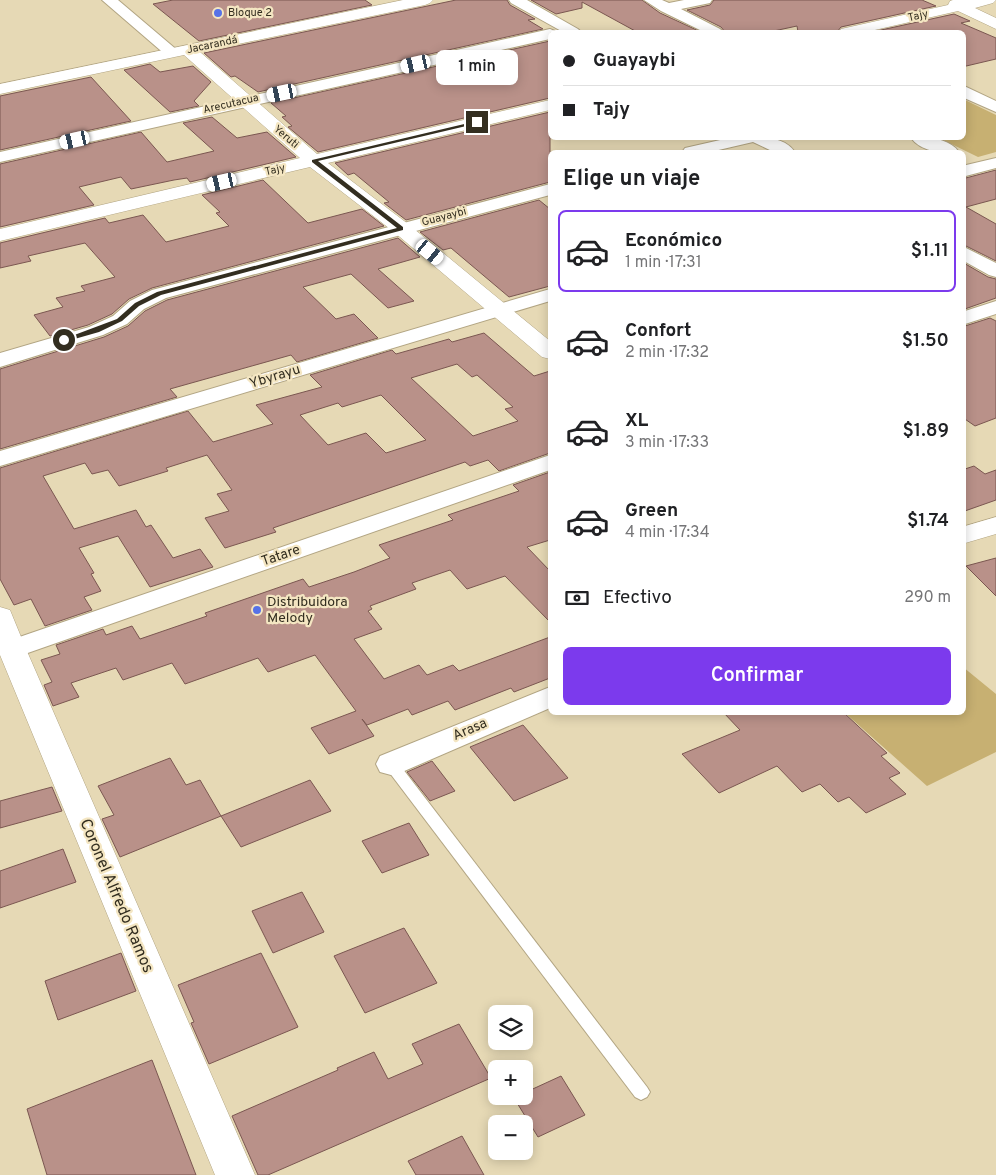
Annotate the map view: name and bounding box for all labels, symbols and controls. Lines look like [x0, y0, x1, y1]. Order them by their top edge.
place label: Bloque 2 [228, 6, 272, 20]
marker: Bloque 2 [212, 7, 224, 19]
street label: Tajy [906, 7, 930, 25]
street label: Jacarandá [185, 33, 239, 57]
callout: 1 min [436, 49, 518, 84]
text: Guayaybi [593, 49, 676, 73]
car [399, 53, 432, 75]
text: 1 min [458, 57, 496, 77]
car [265, 83, 298, 103]
street label: Arecutacua [202, 91, 260, 117]
text: Tajy [593, 98, 630, 122]
route end [466, 111, 488, 133]
street label: Yeruti [270, 122, 302, 152]
car [58, 129, 91, 151]
street label: Tajy [263, 161, 287, 179]
text: Elige un viaje [563, 166, 700, 193]
car [205, 171, 238, 193]
street label: Guayaybi [420, 204, 468, 230]
icon: car [565, 229, 610, 274]
text: Económico [625, 229, 722, 253]
car [413, 237, 446, 267]
text: $1.11 [911, 239, 949, 263]
text: 1 min · 17:31 [625, 253, 702, 273]
icon: car [565, 319, 610, 364]
text: Confort [625, 319, 691, 343]
route start [53, 329, 75, 351]
text: $1.50 [902, 329, 949, 353]
text: 2 min · 17:32 [625, 343, 709, 363]
street label: Ybyrayu [248, 361, 302, 393]
icon: car [565, 409, 610, 454]
text: XL [625, 409, 648, 433]
text: $1.89 [902, 419, 949, 443]
text: 3 min · 17:33 [625, 433, 709, 453]
icon: car [565, 499, 610, 544]
text: Green [625, 499, 678, 523]
text: $1.74 [907, 509, 949, 533]
text: 4 min · 17:34 [625, 523, 710, 543]
street label: Tatare [259, 541, 303, 571]
icon: cash [563, 584, 591, 612]
text: Efectivo [603, 586, 672, 610]
text: 290 m [904, 588, 951, 608]
place label: Distribuidora Melody [267, 594, 348, 627]
marker: Distribuidora Melody [251, 604, 263, 616]
button: Confirmar [563, 647, 951, 705]
street label: Arasa [450, 715, 490, 745]
street label: Coronel Alfredo Ramos [75, 816, 157, 976]
map controls [488, 1005, 533, 1160]
button: layers [488, 1005, 533, 1050]
button: + [488, 1060, 533, 1105]
button: − [488, 1115, 533, 1160]

